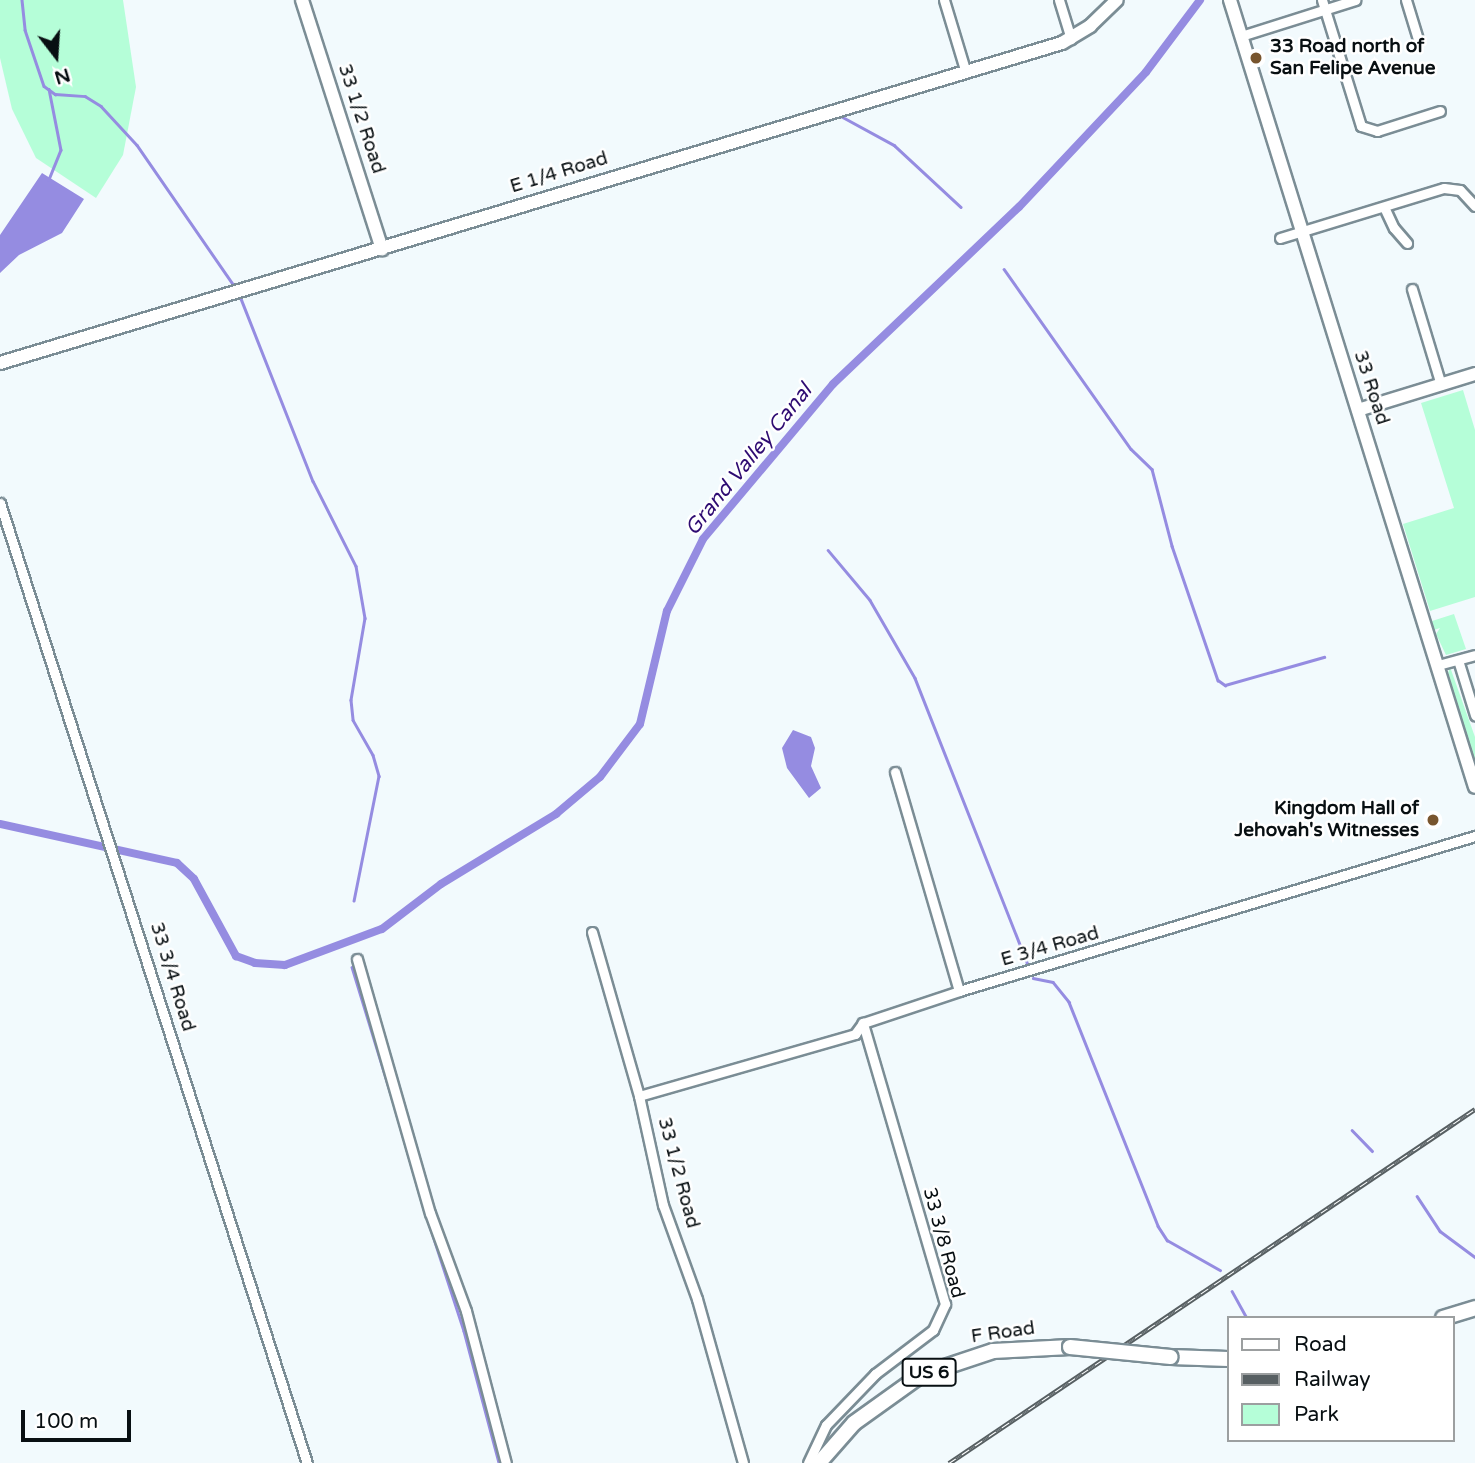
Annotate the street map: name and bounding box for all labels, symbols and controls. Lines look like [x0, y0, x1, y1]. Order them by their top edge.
north arrow [21, 21, 91, 91]
place label: 33 Road north of San Felipe Avenue [1270, 36, 1436, 80]
marker: 33 Road north of San Felipe Avenue [1248, 50, 1264, 66]
street label: 33 1/2 Road [333, 61, 389, 177]
text: N [52, 63, 73, 89]
street label: E 1/4 Road [507, 147, 611, 199]
street label: 33 Road [1348, 348, 1394, 428]
water label: Grand Valley Canal [680, 379, 818, 541]
place label: Kingdom Hall of Jehovah's Witnesses [1234, 798, 1419, 842]
marker: Kingdom Hall of Jehovah's Witnesses [1425, 812, 1441, 828]
street label: 33 3/4 Road [145, 920, 199, 1034]
street label: E 3/4 Road [998, 922, 1102, 972]
street label: 33 1/2 Road [652, 1115, 704, 1231]
street label: 33 3/8 Road [917, 1185, 969, 1301]
legend [1226, 1316, 1454, 1442]
street label: F Road [970, 1317, 1036, 1349]
text: Road [1294, 1332, 1347, 1357]
road number: US 6 [901, 1358, 957, 1386]
text: Railway [1294, 1367, 1371, 1392]
scale bar [24, 1396, 135, 1440]
text: Park [1294, 1402, 1339, 1427]
text: 100 m [34, 1409, 98, 1434]

